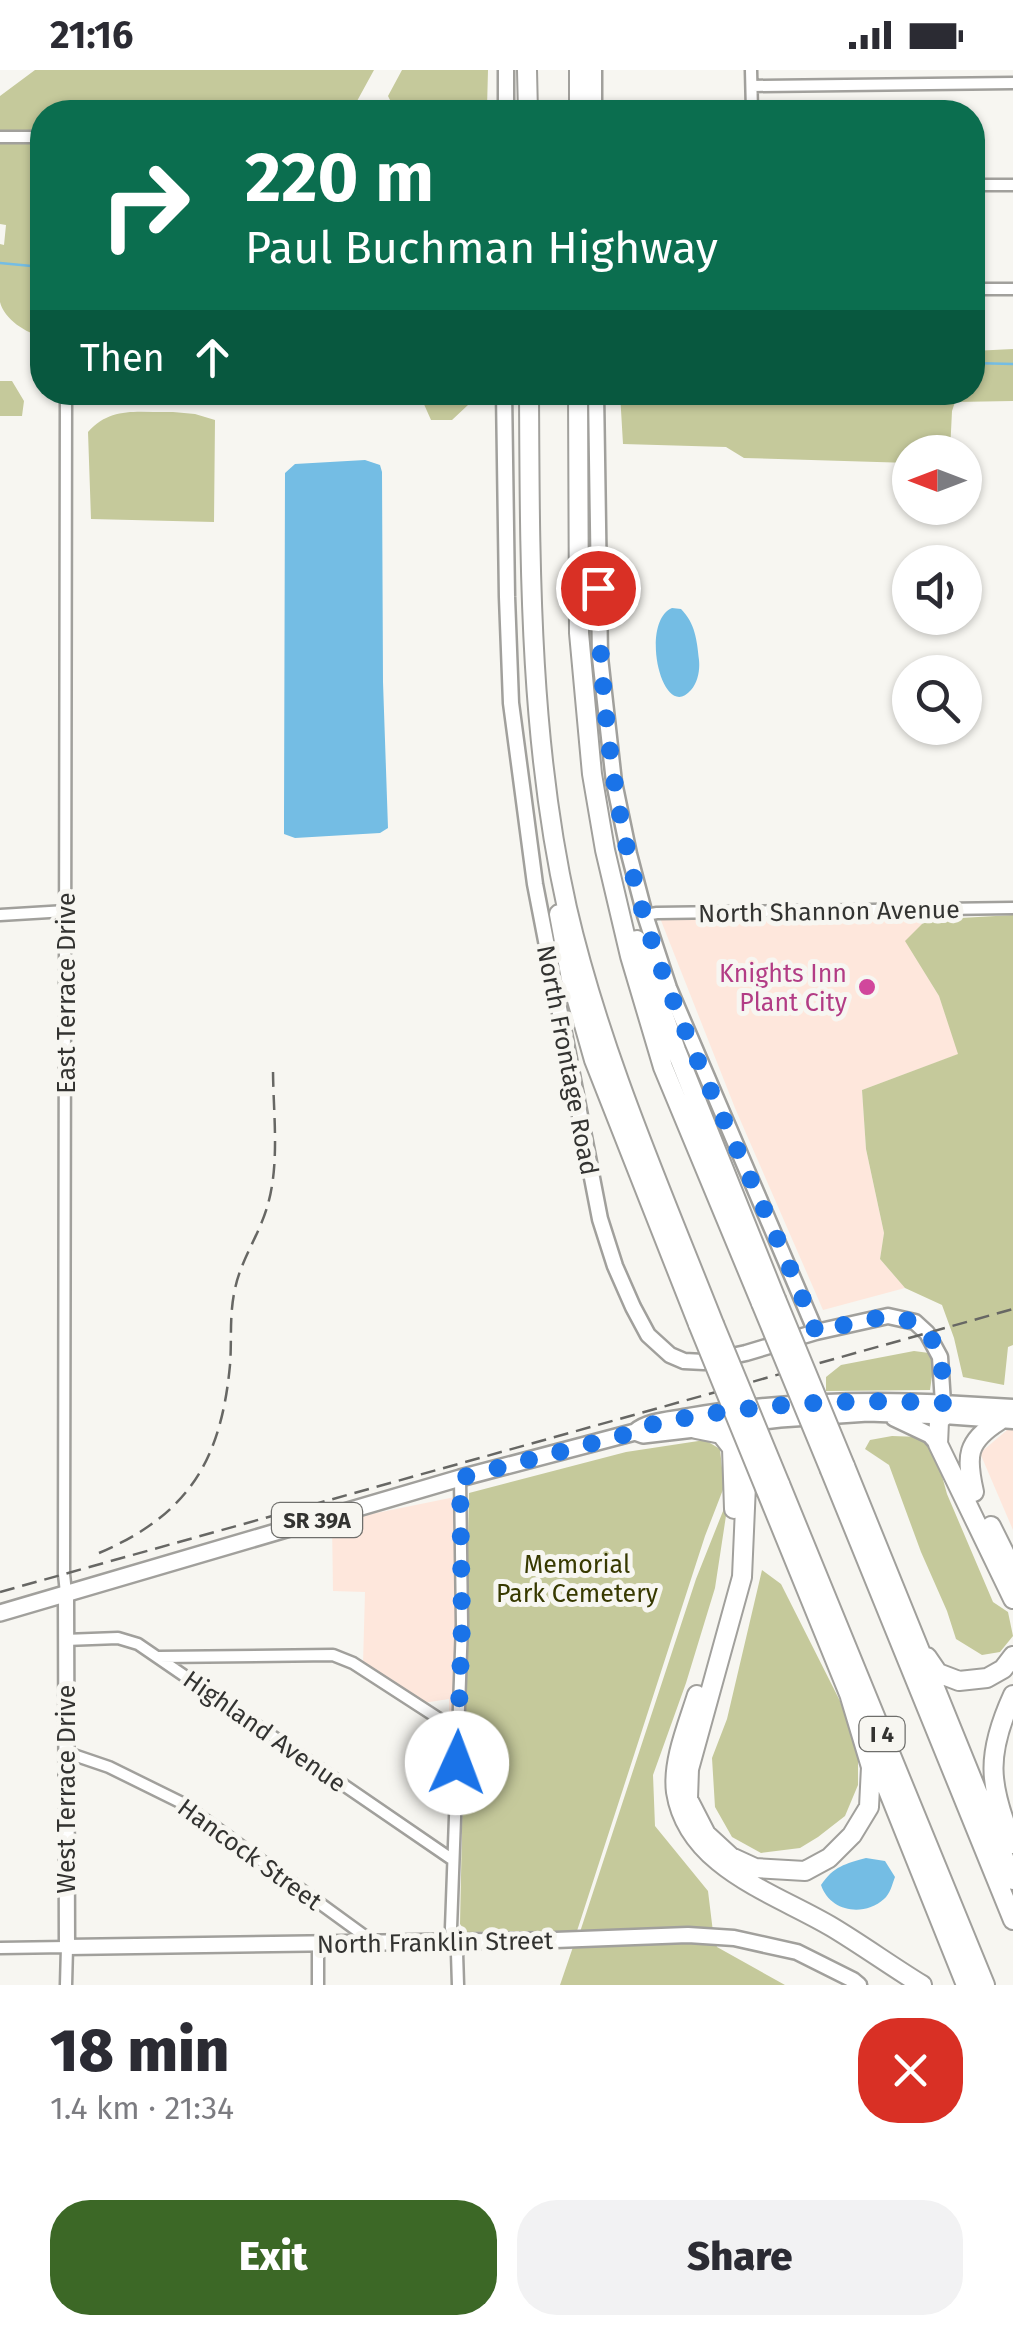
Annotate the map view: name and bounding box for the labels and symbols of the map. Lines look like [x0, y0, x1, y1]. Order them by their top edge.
north arrow [892, 435, 982, 525]
pin [556, 546, 641, 631]
street label: East Terrace Drive [52, 892, 82, 1094]
street label: North Shannon Avenue [698, 895, 960, 929]
street label: North Frontage Road [530, 943, 604, 1178]
place label: Knights Inn Plant City [719, 959, 848, 1018]
marker: Knights Inn Plant City [856, 976, 878, 998]
road number: SR 39A [272, 1503, 362, 1537]
park label: Memorial Park Cemetery [496, 1550, 659, 1609]
street label: Highland Avenue [177, 1665, 352, 1799]
street label: West Terrace Drive [52, 1685, 82, 1893]
position arrow [405, 1711, 509, 1815]
road number: I 4 [860, 1717, 904, 1751]
street label: Hancock Street [172, 1793, 328, 1918]
street label: North Franklin Street [317, 1926, 554, 1960]

